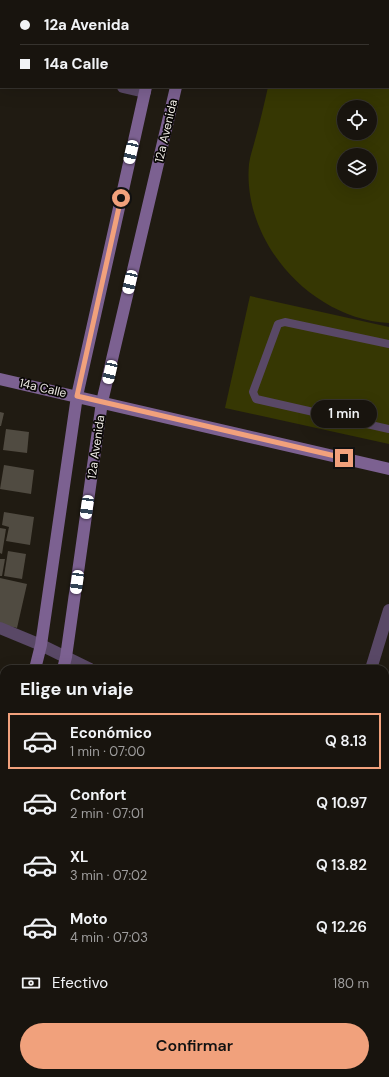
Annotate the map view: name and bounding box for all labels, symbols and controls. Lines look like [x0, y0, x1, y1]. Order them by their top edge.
text: 12a Avenida [44, 15, 129, 35]
text: 14a Calle [44, 54, 108, 74]
street label: 12a Avenida [151, 98, 181, 164]
map controls [337, 100, 377, 188]
button: locate [337, 100, 377, 140]
car [122, 139, 140, 165]
button: layers [337, 148, 377, 188]
route start [112, 189, 130, 207]
car [121, 269, 139, 295]
car [101, 359, 119, 385]
street label: 14a Calle [18, 375, 68, 401]
callout: 1 min [311, 400, 377, 428]
text: 1 min [328, 405, 360, 422]
street label: 12a Avenida [84, 414, 108, 480]
route end [335, 449, 353, 467]
car [79, 494, 95, 520]
car [69, 569, 85, 595]
text: Elige un viaje [20, 677, 134, 701]
icon: car [22, 723, 58, 759]
text: Económico [70, 723, 152, 743]
text: Q 8.13 [325, 731, 367, 751]
text: 1 min · 07:00 [70, 743, 145, 760]
icon: car [22, 785, 58, 821]
text: Confort [70, 785, 127, 805]
text: Q 10.97 [316, 793, 367, 813]
text: 2 min · 07:01 [70, 805, 144, 822]
icon: car [22, 847, 58, 883]
text: XL [70, 847, 88, 867]
text: Q 13.82 [316, 855, 367, 875]
text: 3 min · 07:02 [70, 867, 147, 884]
icon: car [22, 909, 58, 945]
text: Moto [70, 909, 108, 929]
text: Q 12.26 [316, 917, 367, 937]
text: 4 min · 07:03 [70, 929, 148, 946]
icon: cash [20, 972, 42, 994]
text: Efectivo [52, 973, 108, 993]
text: 180 m [333, 975, 369, 992]
button: Confirmar [20, 1023, 369, 1069]

